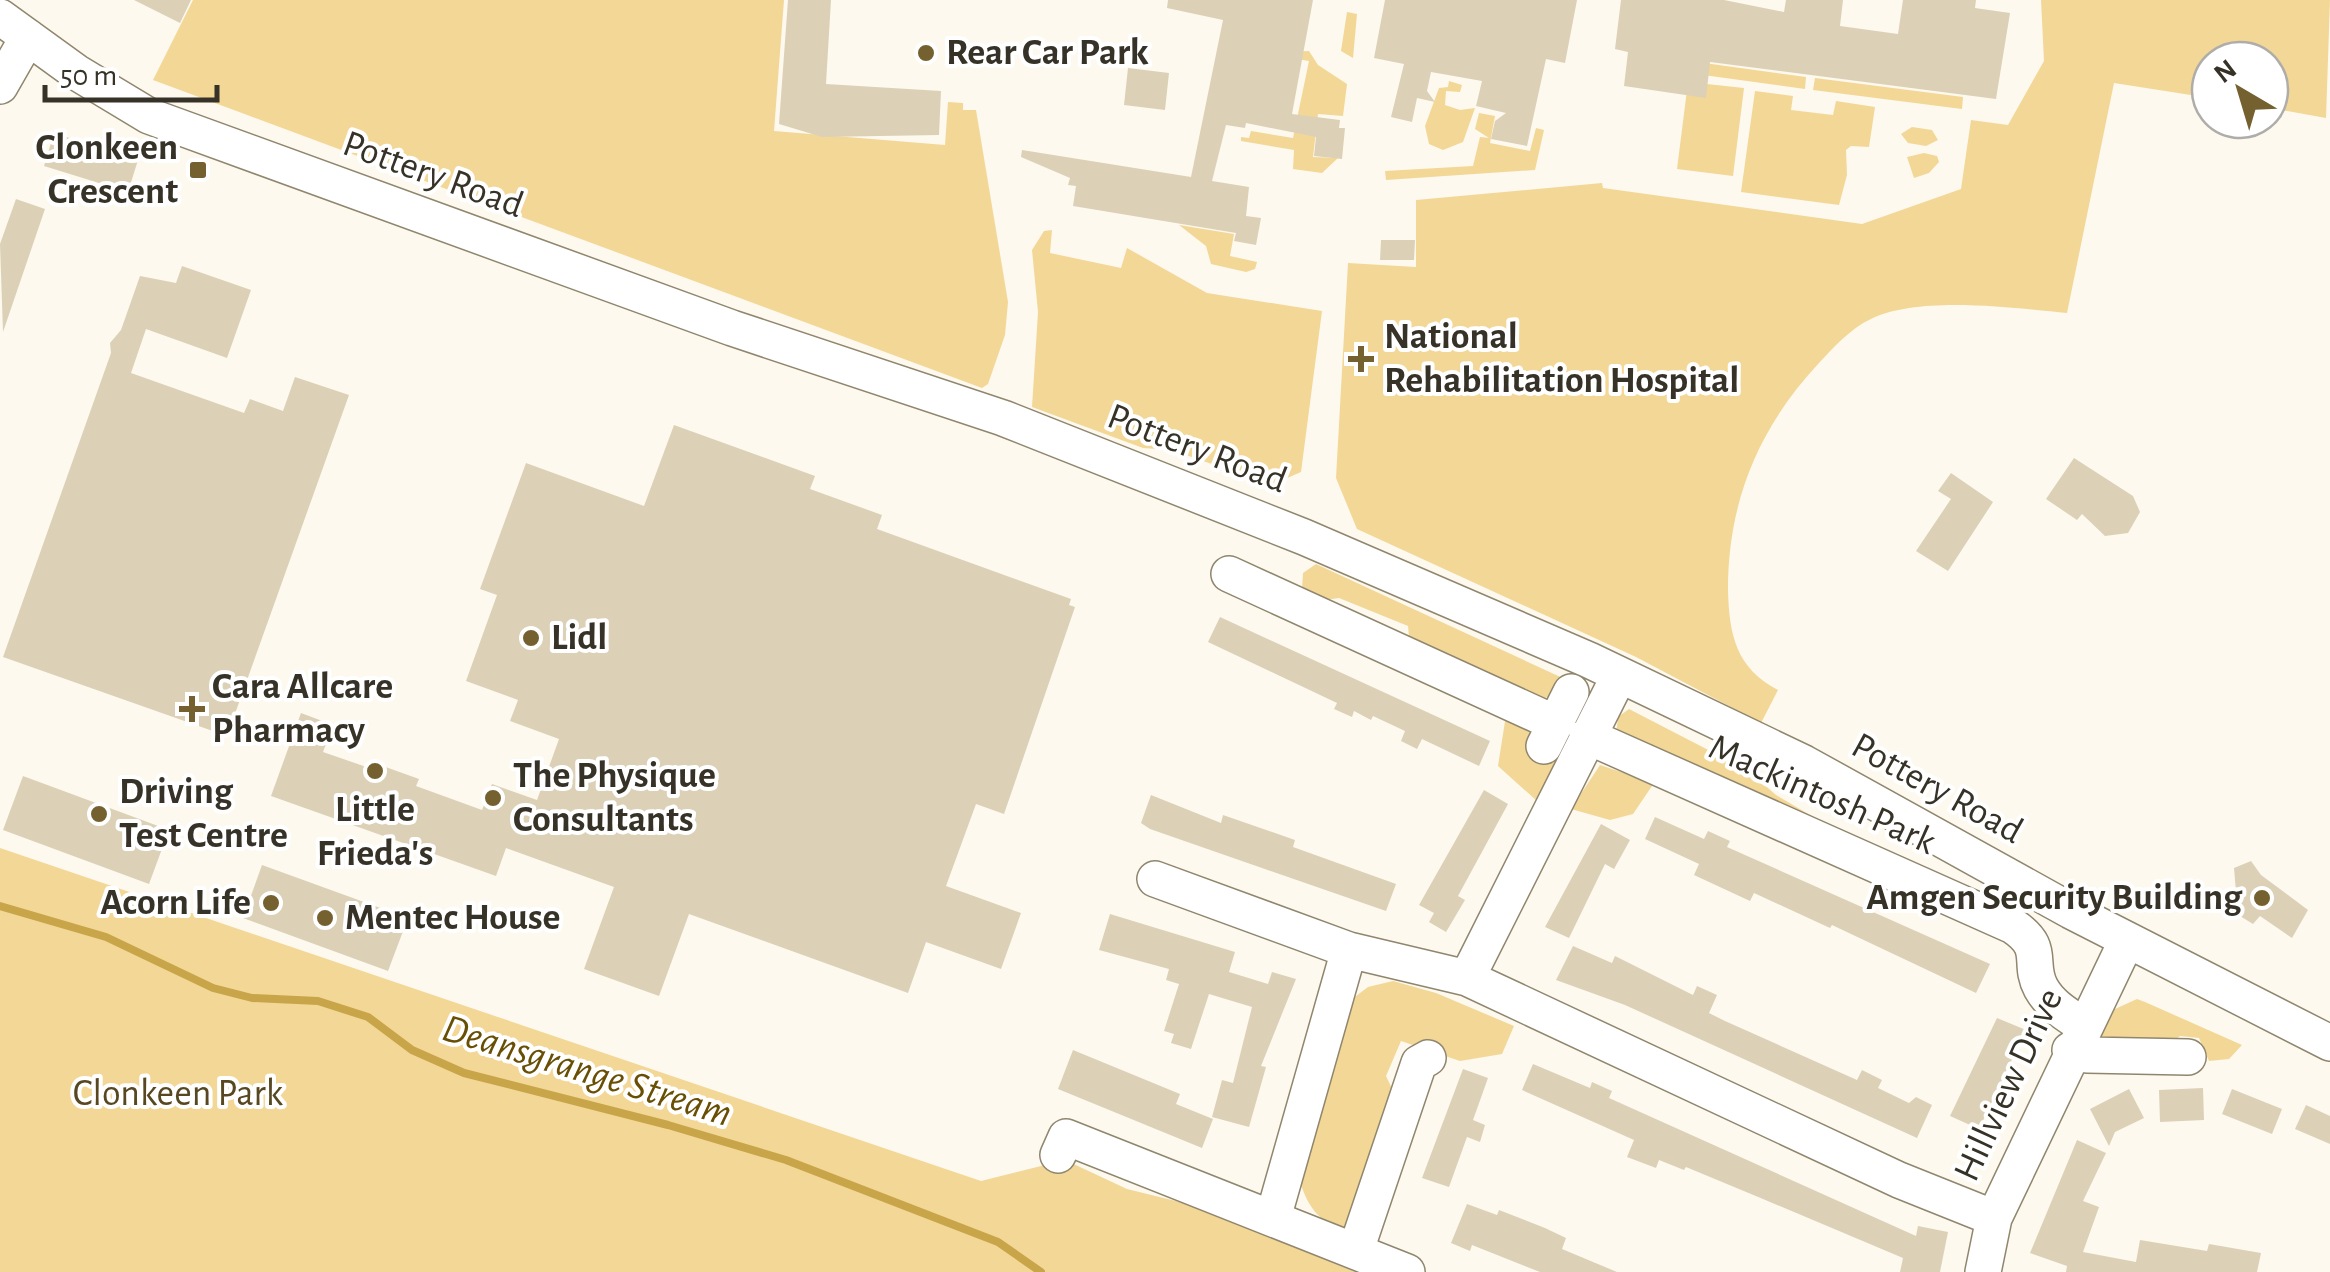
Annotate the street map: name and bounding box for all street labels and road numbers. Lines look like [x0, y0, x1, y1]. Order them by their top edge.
street label: Pottery Road [338, 125, 528, 225]
street label: Pottery Road [1102, 397, 1292, 501]
street label: Pottery Road [1845, 727, 2029, 851]
street label: Mackintosh Park [1703, 728, 1942, 862]
street label: Hillview Drive [1948, 983, 2070, 1187]

